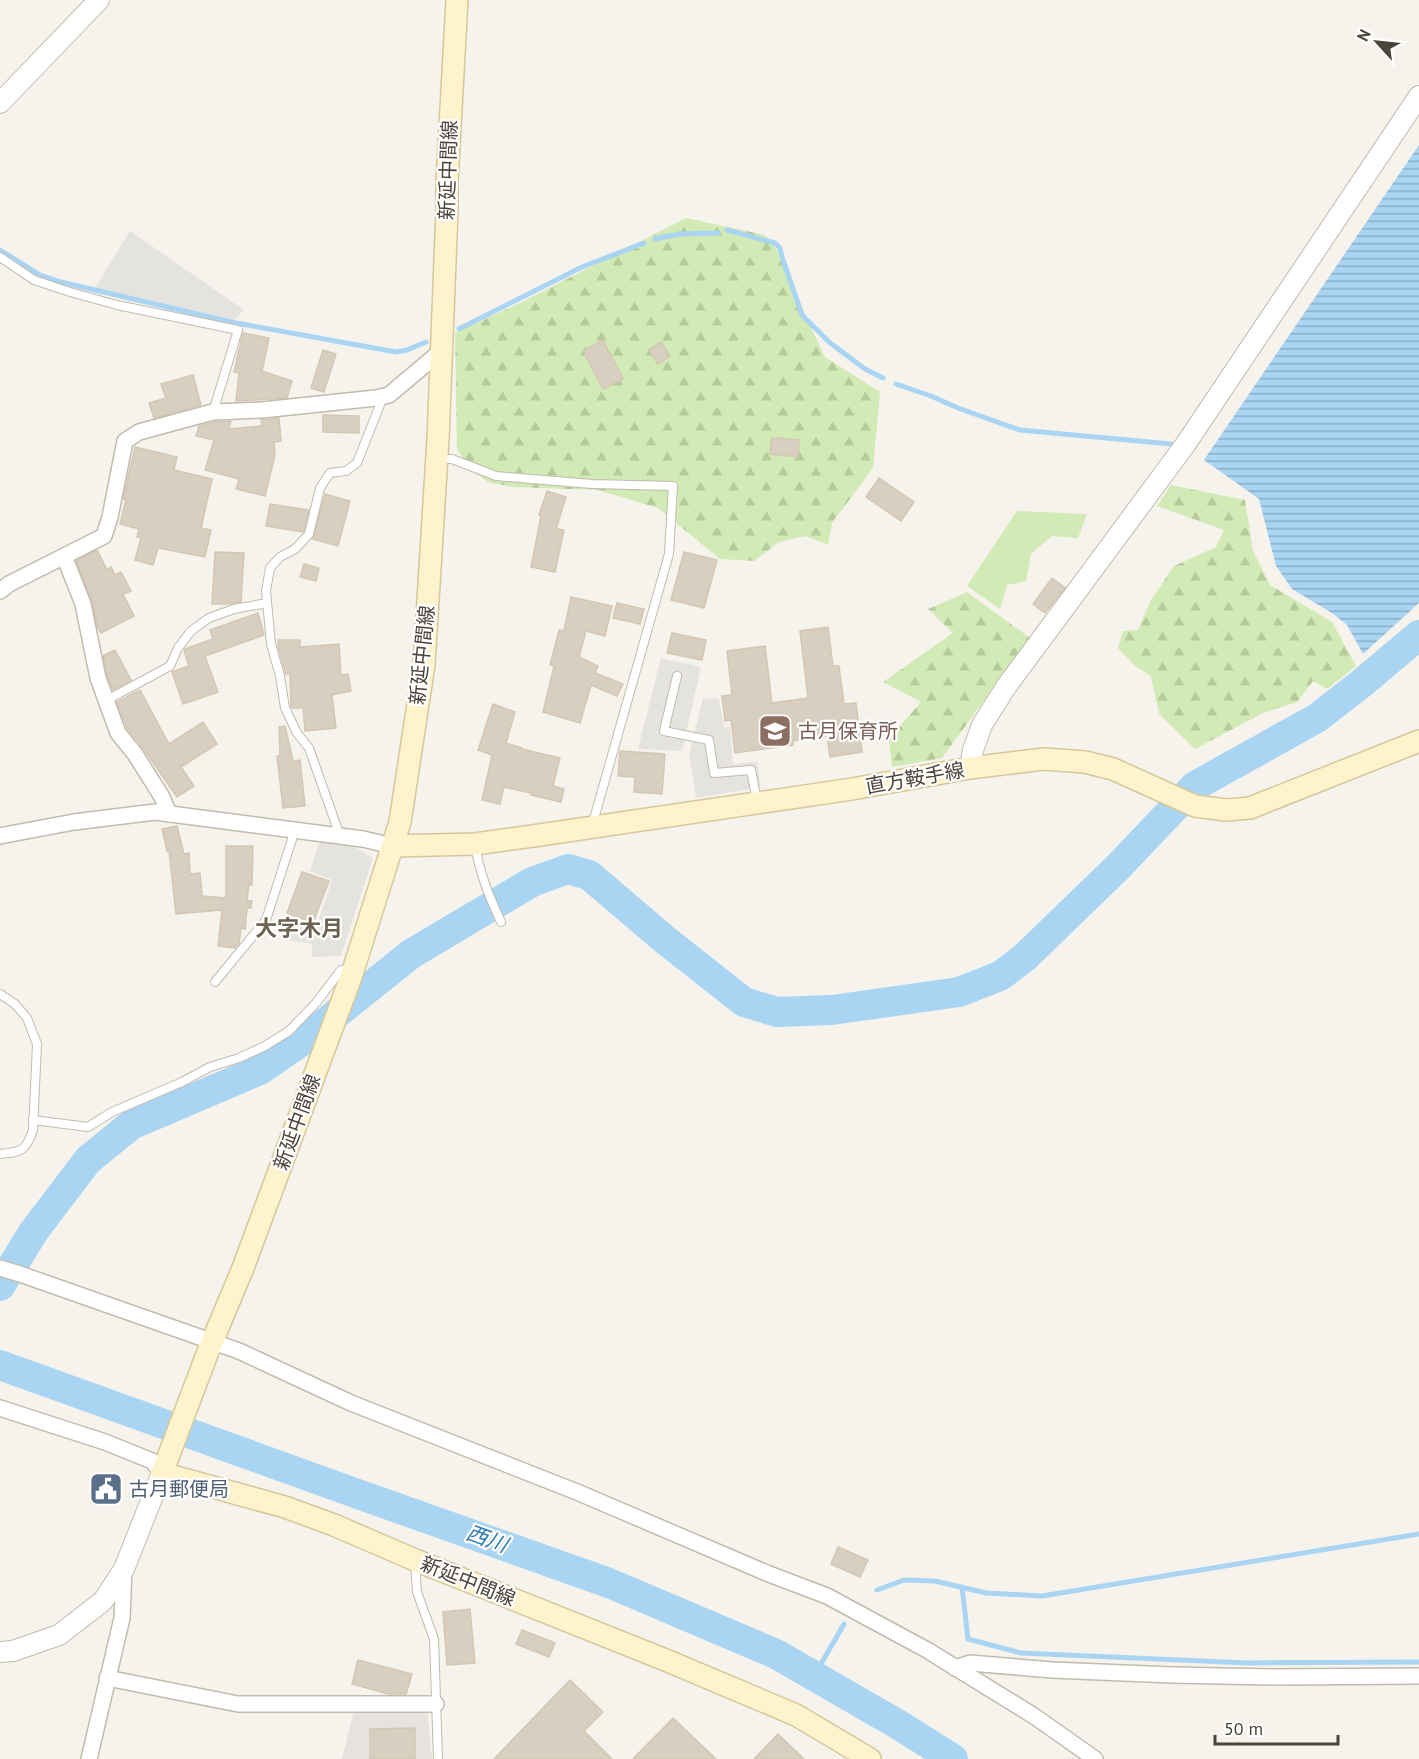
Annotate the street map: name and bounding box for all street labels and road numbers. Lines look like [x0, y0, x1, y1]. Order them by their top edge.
street label: 新延中間線 [433, 120, 463, 220]
street label: 新延中間線 [404, 604, 440, 706]
street label: 直方鞍手線 [864, 757, 966, 799]
street label: 新延中間線 [268, 1071, 326, 1173]
street label: 新延中間線 [417, 1550, 519, 1612]

